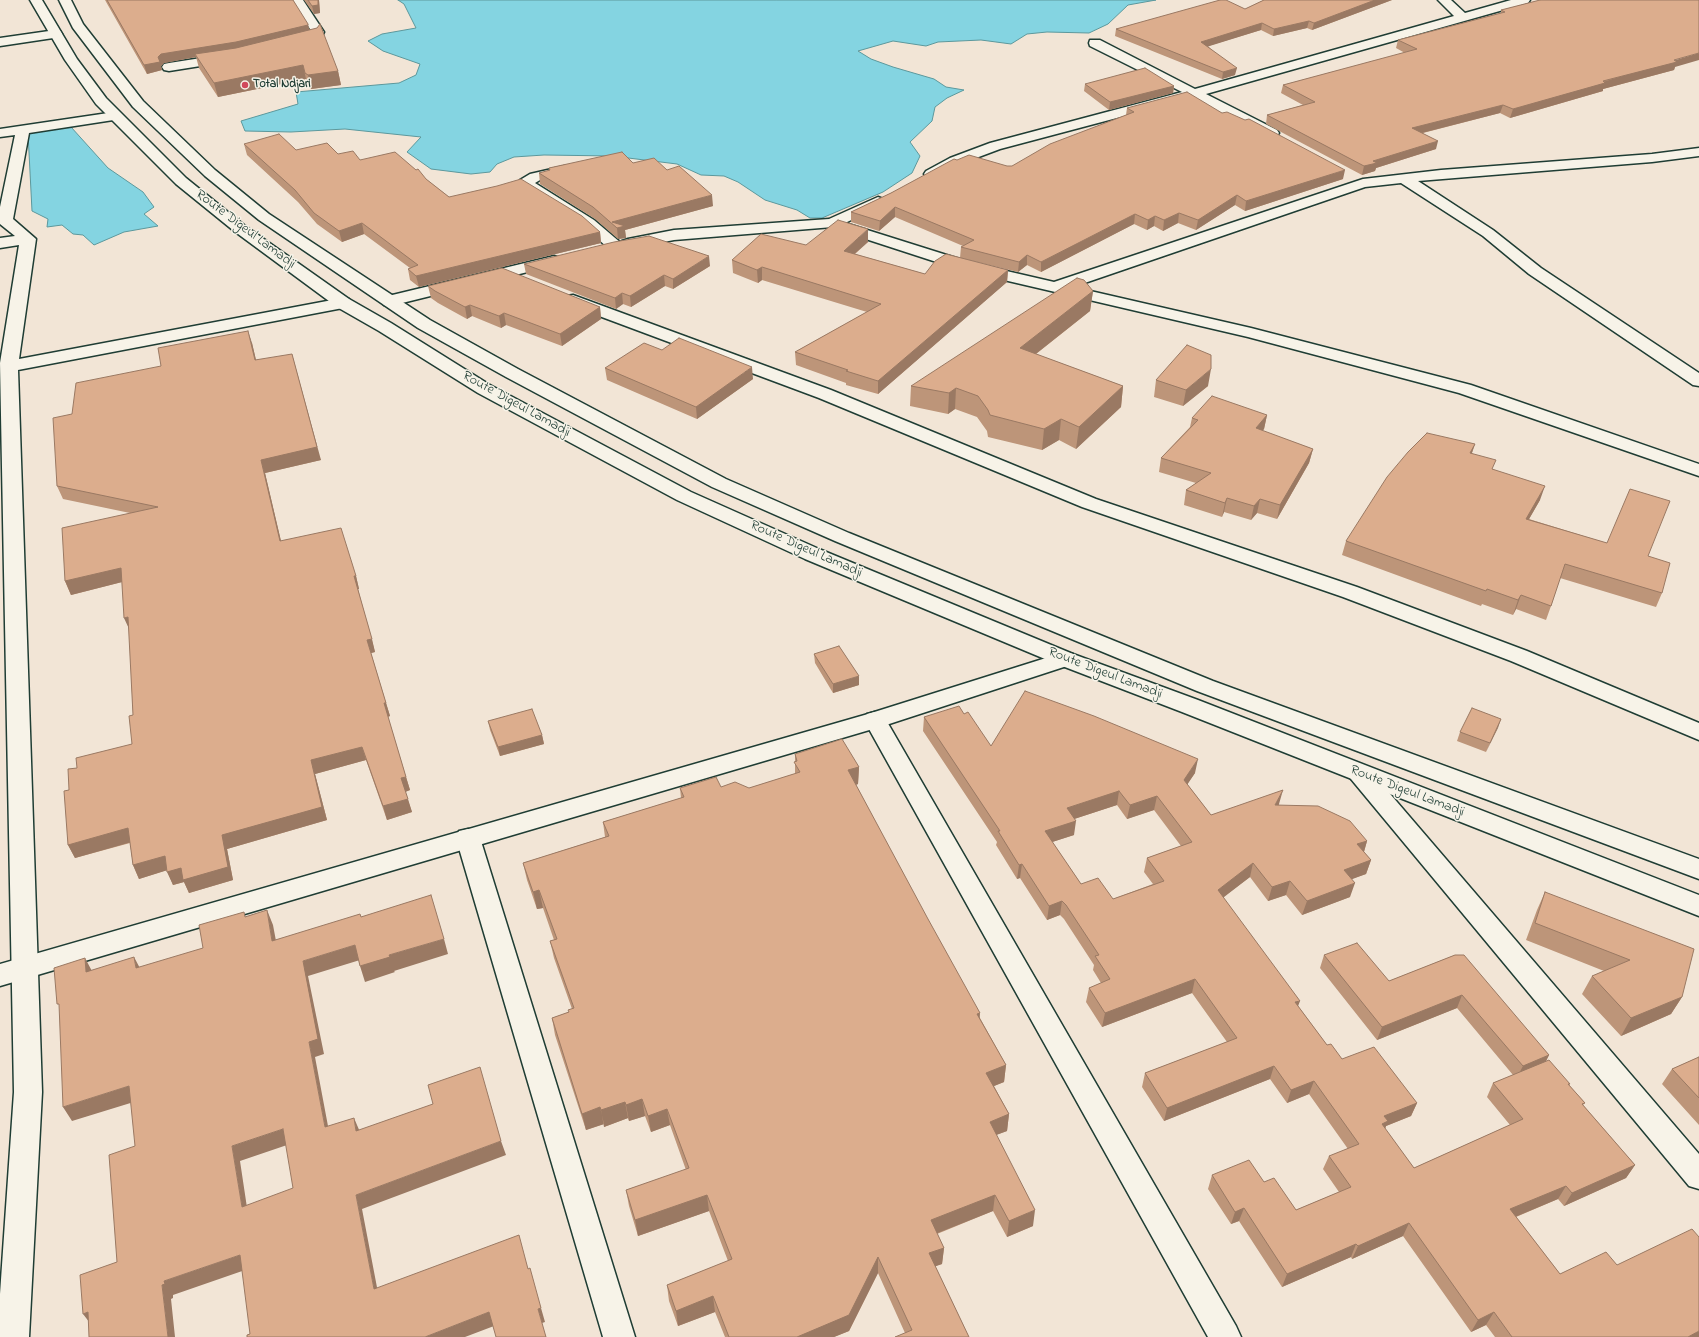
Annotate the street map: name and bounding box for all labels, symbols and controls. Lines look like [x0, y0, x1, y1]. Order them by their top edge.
place label: Total Ndjari [253, 78, 311, 92]
marker: Total Ndjari [240, 80, 250, 90]
street label: Route Digeul Lamadji [192, 187, 298, 273]
street label: Route Digeul Lamadji [459, 368, 573, 442]
street label: Route Digeul Lamadji [747, 518, 865, 582]
street label: Route Digeul Lamadji [1046, 644, 1164, 704]
street label: Route Digeul Lamadji [1348, 762, 1466, 822]

